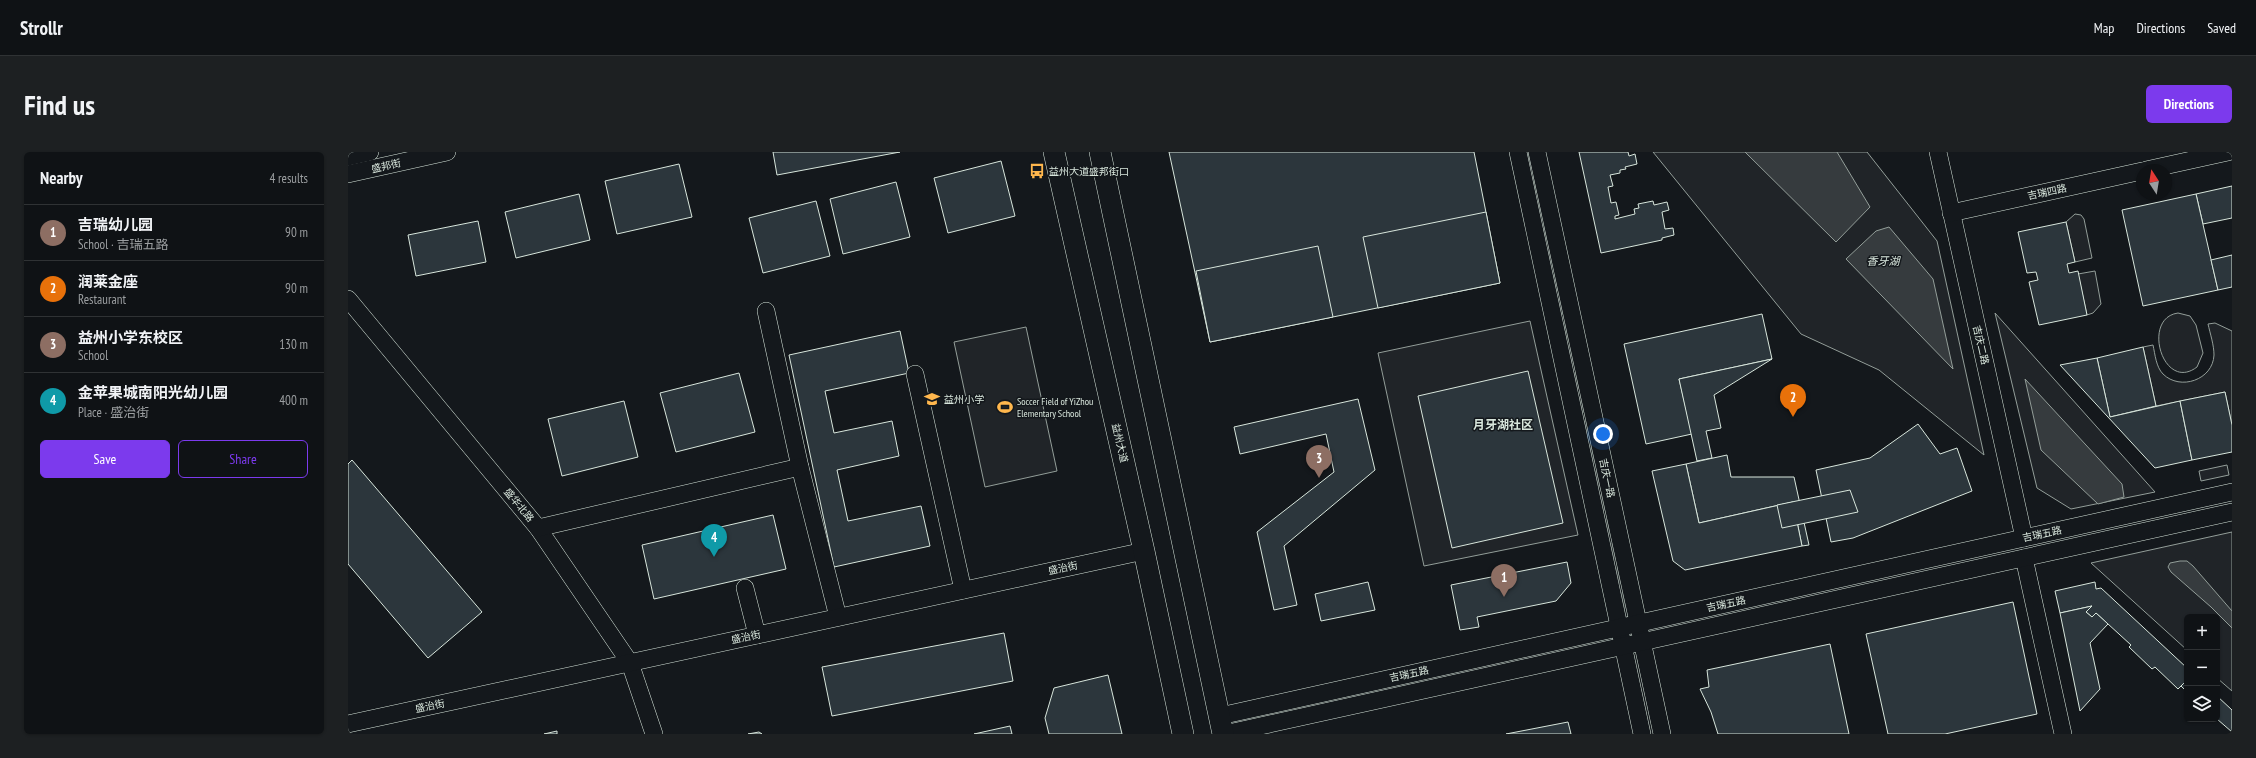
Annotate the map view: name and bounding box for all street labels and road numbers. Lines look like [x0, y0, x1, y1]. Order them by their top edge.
street label: 盛邦街 [370, 156, 402, 176]
street label: 吉瑞四路 [2026, 181, 2068, 203]
street label: 吉庆二路 [1970, 324, 1992, 366]
street label: 益州大道 [1109, 422, 1131, 464]
street label: 吉庆一路 [1596, 457, 1618, 499]
street label: 盛华北路 [501, 486, 537, 524]
street label: 吉瑞五路 [2021, 523, 2063, 545]
street label: 盛治街 [1047, 559, 1079, 577]
street label: 吉瑞五路 [1705, 593, 1747, 615]
street label: 盛治街 [730, 628, 762, 646]
street label: 吉瑞五路 [1388, 663, 1430, 685]
street label: 盛治街 [414, 697, 446, 715]

